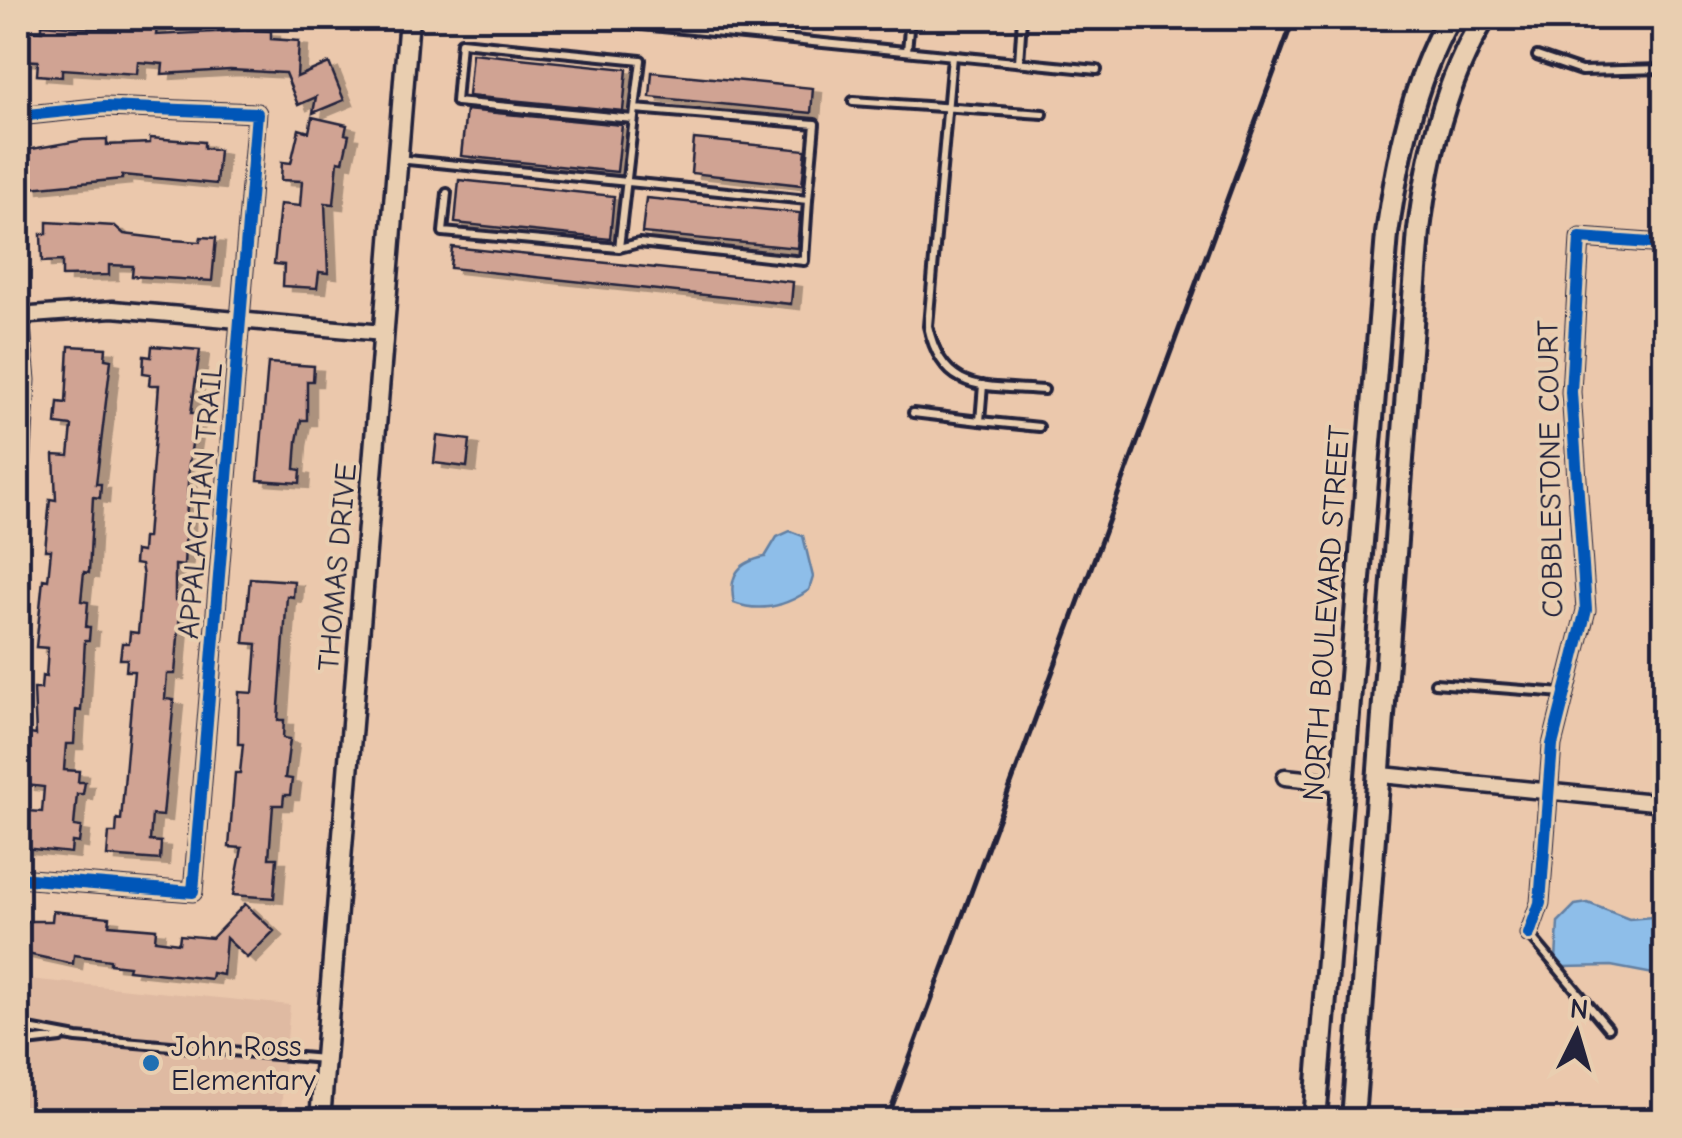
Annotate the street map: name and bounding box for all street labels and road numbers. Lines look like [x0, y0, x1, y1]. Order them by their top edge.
street label: COBBLESTONE COURT [1530, 320, 1571, 618]
street label: APPALACHIAN TRAIL [171, 362, 230, 640]
street label: NORTH BOULEVARD STREET [1296, 424, 1357, 802]
street label: THOMAS DRIVE [311, 462, 364, 672]

